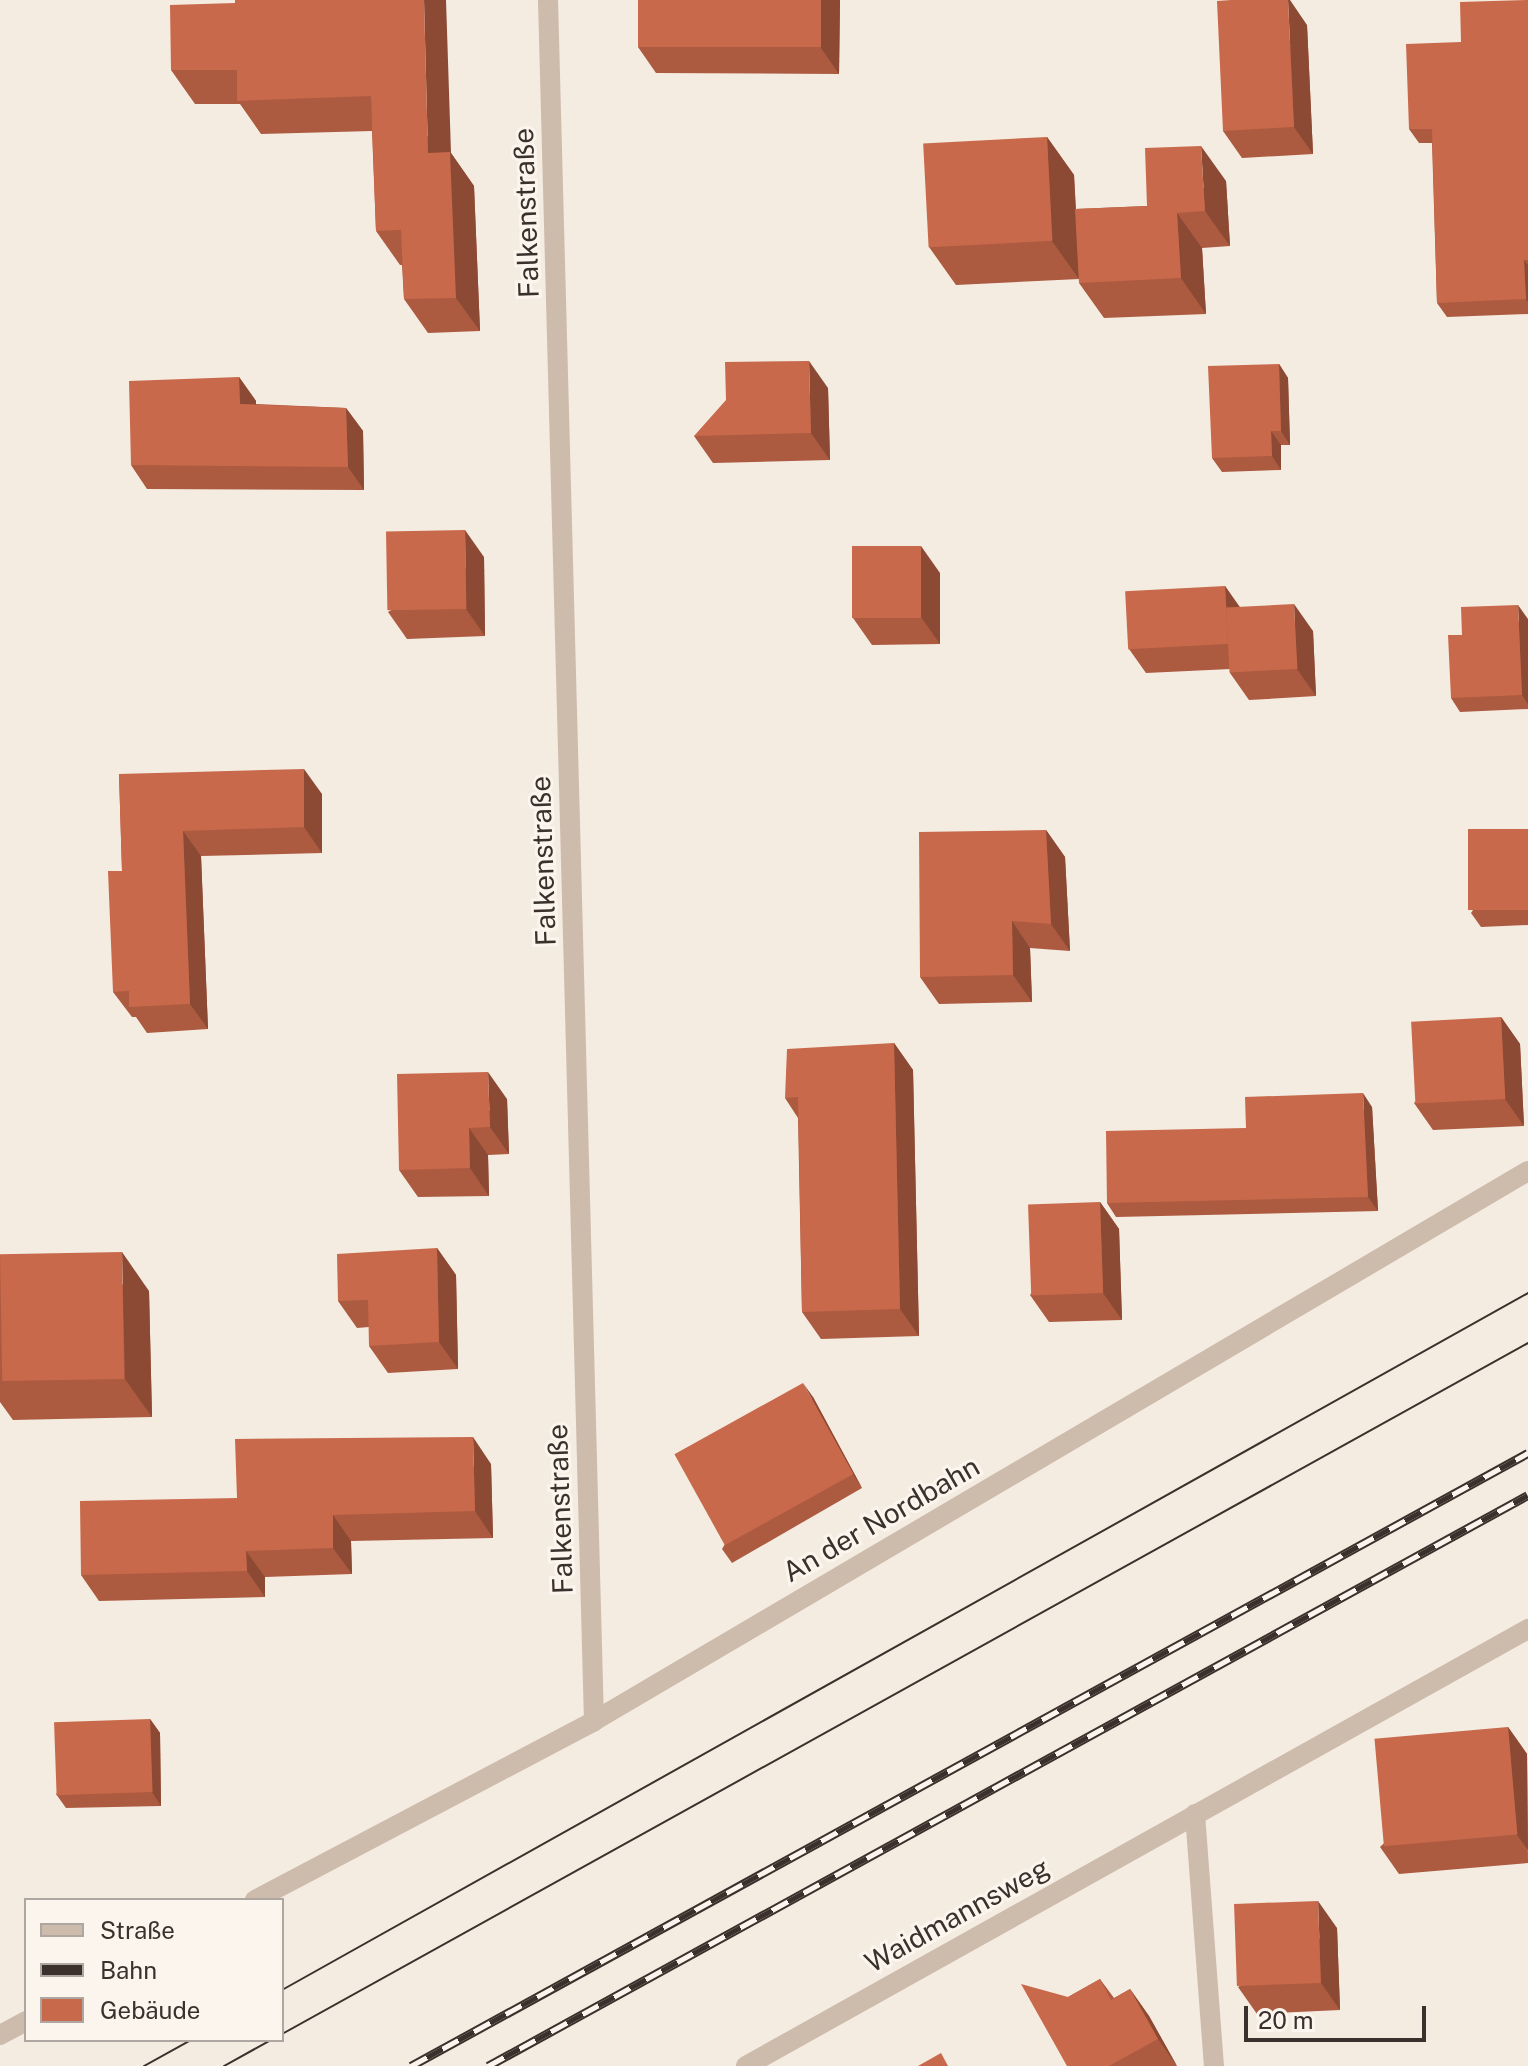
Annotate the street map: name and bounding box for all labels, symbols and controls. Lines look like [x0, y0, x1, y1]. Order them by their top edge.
street label: Falkenstraße [506, 127, 546, 299]
street label: Falkenstraße [523, 775, 563, 947]
street label: Falkenstraße [540, 1423, 580, 1595]
street label: An der Nordbahn [777, 1449, 985, 1589]
street label: Waidmannsweg [859, 1850, 1055, 1980]
legend [24, 1898, 284, 2042]
text: Straße [100, 1916, 175, 1944]
text: Bahn [100, 1956, 157, 1984]
scale bar [1248, 1990, 1430, 2040]
text: Gebäude [100, 1996, 200, 2024]
text: 20 m [1258, 2006, 1314, 2034]

